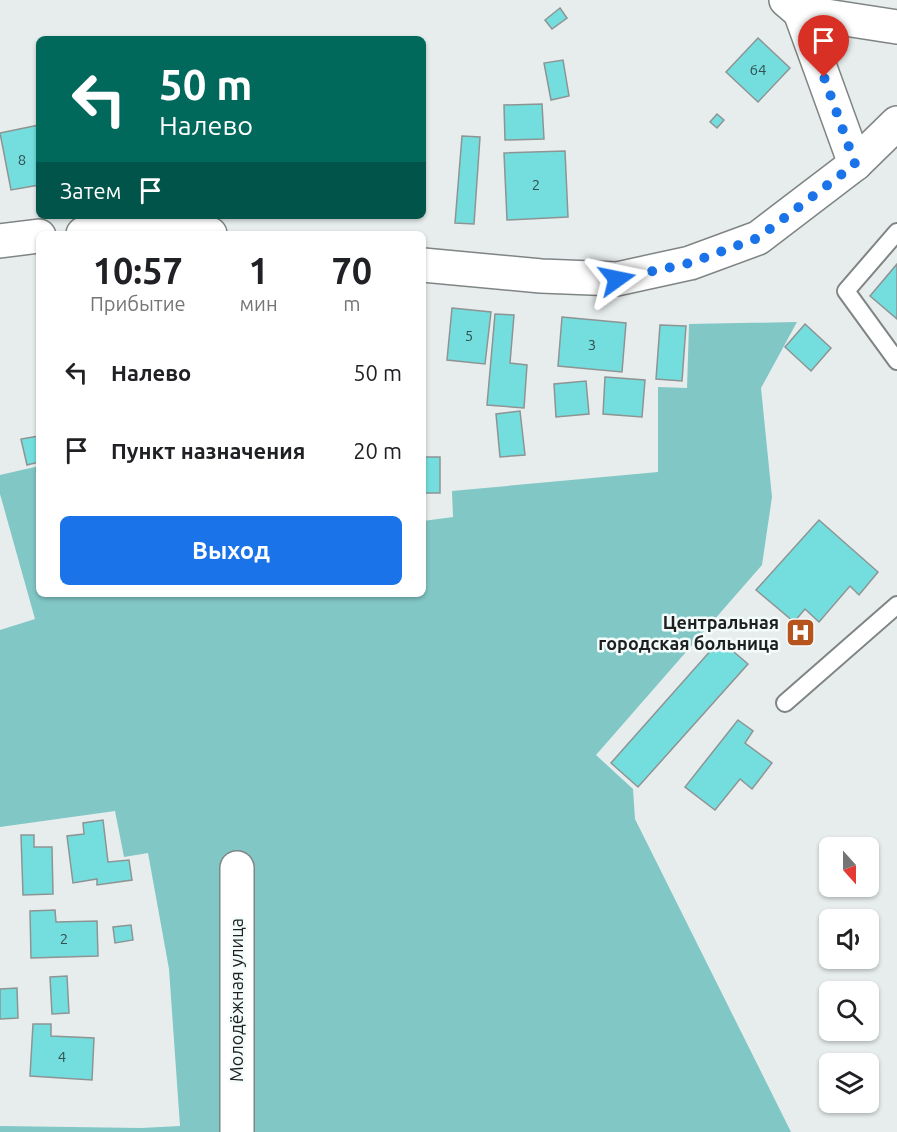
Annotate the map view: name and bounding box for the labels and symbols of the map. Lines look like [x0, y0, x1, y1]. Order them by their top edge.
pin [798, 15, 849, 77]
house number: 64 [750, 61, 766, 78]
house number: 8 [18, 151, 26, 168]
house number: 2 [532, 176, 540, 193]
position arrow [585, 247, 649, 311]
house number: 5 [465, 327, 473, 344]
house number: 3 [588, 336, 596, 353]
place label: Центральная городская больница [598, 612, 779, 653]
hospital icon: Центральная городская больница [784, 617, 816, 649]
north arrow [819, 837, 879, 897]
street label: Молодёжная улица [226, 918, 246, 1082]
house number: 2 [60, 930, 68, 947]
house number: 4 [58, 1048, 66, 1065]

